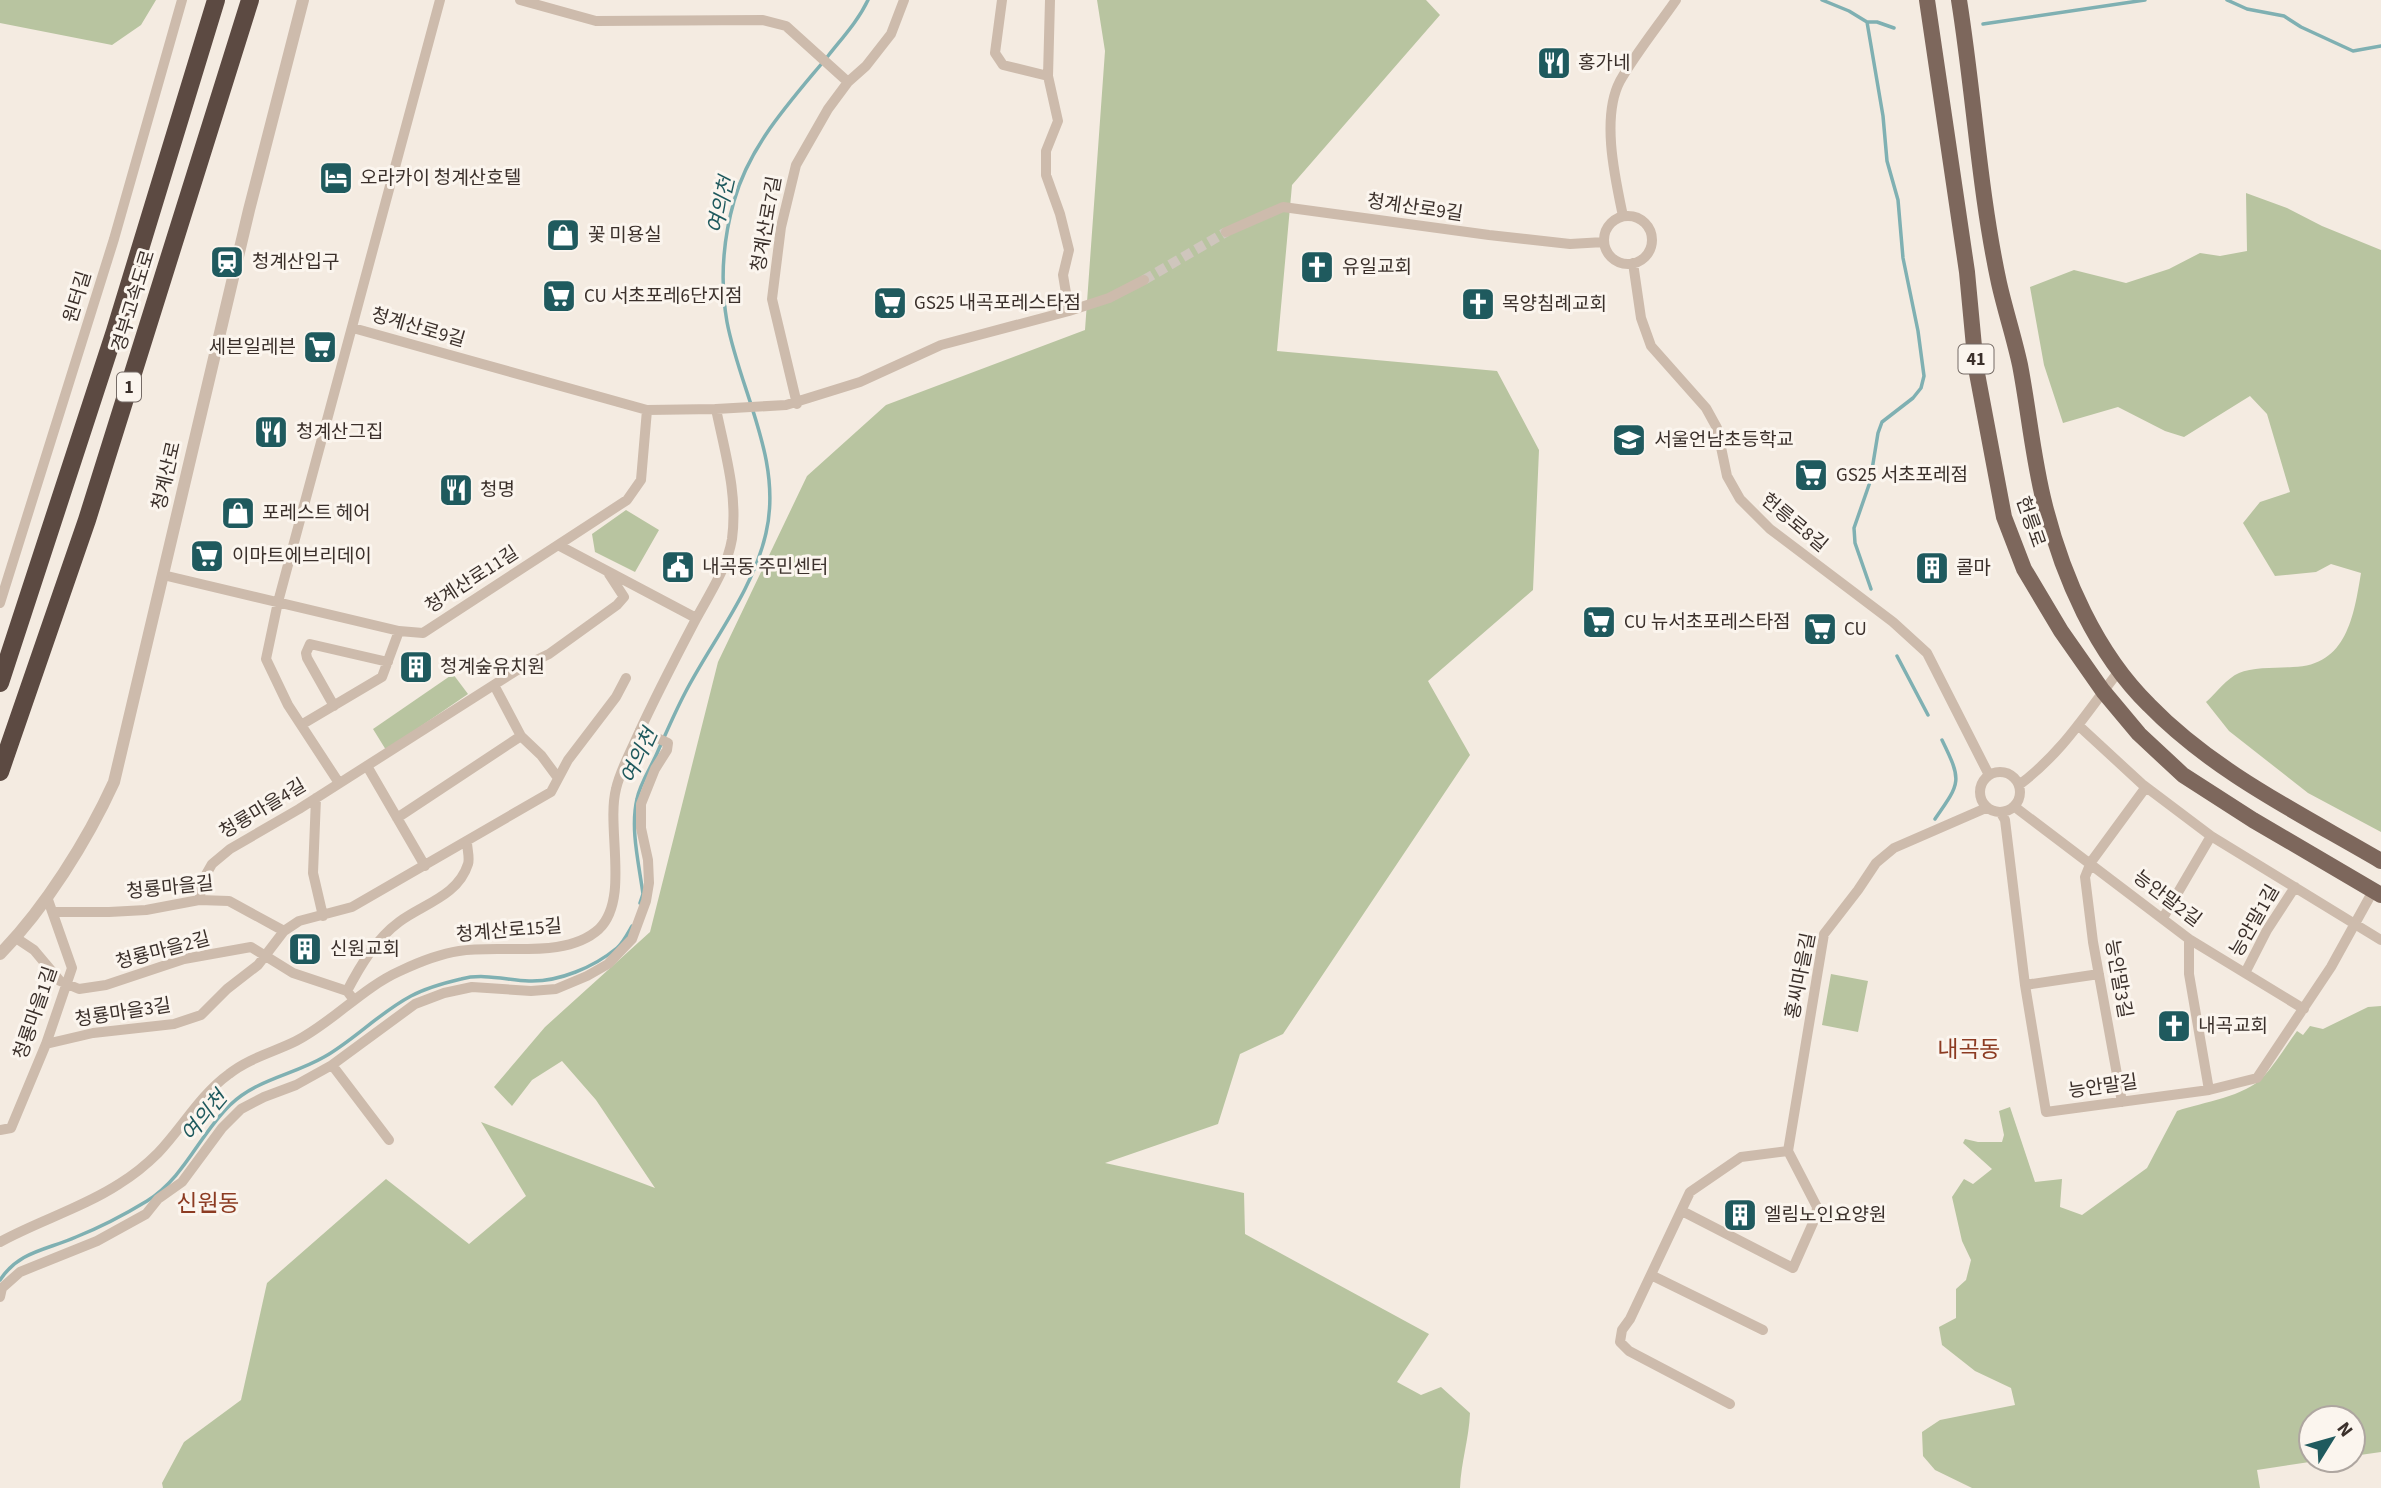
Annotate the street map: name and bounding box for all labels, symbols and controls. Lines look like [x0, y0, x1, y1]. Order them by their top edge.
restaurant icon: 홍가네 [1535, 44, 1573, 82]
place label: 홍가네 [1578, 50, 1630, 77]
hotel icon: 오라카이 청계산호텔 [317, 159, 355, 197]
place label: 오라카이 청계산호텔 [360, 165, 521, 192]
water label: 여의천 [700, 171, 743, 237]
street label: 청계산로7길 [745, 174, 789, 274]
street label: 청계산로9길 [1365, 188, 1465, 228]
shop icon: 꽃 미용실 [544, 216, 582, 254]
place label: 꽃 미용실 [588, 222, 662, 249]
station icon: 청계산입구 [208, 243, 246, 281]
street label: 경부고속도로 [106, 247, 162, 355]
church icon: 유일교회 [1298, 248, 1336, 286]
place label: 청계산입구 [252, 249, 339, 276]
place label: 유일교회 [1342, 254, 1412, 281]
street label: 원터길 [57, 268, 99, 326]
supermarket icon: CU 서초포레6단지점 [540, 277, 578, 315]
place label: CU 서초포레6단지점 [584, 283, 742, 310]
supermarket icon: GS25 내곡포레스타점 [871, 284, 909, 322]
church icon: 목양침례교회 [1459, 285, 1497, 323]
place label: GS25 내곡포레스타점 [914, 290, 1081, 317]
place label: 목양침례교회 [1502, 291, 1607, 318]
street label: 청계산로9길 [368, 302, 468, 354]
supermarket icon: 세븐일레븐 [301, 328, 339, 366]
place label: 세븐일레븐 [209, 334, 296, 361]
road number: 41 [1958, 344, 1994, 374]
road number: 1 [117, 372, 141, 402]
restaurant icon: 청계산그집 [252, 413, 290, 451]
place label: 청계산그집 [296, 419, 383, 446]
school or university icon: 서울언남초등학교 [1610, 421, 1648, 459]
place label: 서울언남초등학교 [1654, 427, 1794, 454]
street label: 청계산로 [146, 439, 188, 513]
supermarket icon: GS25 서초포레점 [1792, 456, 1830, 494]
place label: GS25 서초포레점 [1836, 462, 1968, 489]
restaurant icon: 청명 [437, 471, 475, 509]
place label: 청명 [480, 477, 515, 504]
street label: 헌릉로8길 [1755, 487, 1833, 559]
street label: 헌릉로 [2009, 493, 2051, 551]
shop icon: 포레스트 헤어 [219, 494, 257, 532]
place label: 포레스트 헤어 [262, 500, 371, 527]
supermarket icon: 이마트에브리데이 [188, 537, 226, 575]
street label: 청계산로11길 [420, 540, 524, 620]
place label: 이마트에브리데이 [232, 543, 372, 570]
public building icon: 내곡동 주민센터 [659, 548, 697, 586]
building icon: 콜마 [1913, 549, 1951, 587]
place label: 내곡동 주민센터 [702, 554, 828, 581]
place label: 콜마 [1956, 555, 1991, 582]
supermarket icon: CU 뉴서초포레스타점 [1580, 603, 1618, 641]
place label: CU 뉴서초포레스타점 [1624, 609, 1791, 636]
supermarket icon: CU [1801, 610, 1839, 648]
place label: CU [1844, 616, 1867, 643]
building icon: 청계숲유치원 [397, 648, 435, 686]
place label: 청계숲유치원 [440, 654, 545, 681]
water label: 여의천 [613, 721, 666, 789]
street label: 청룡마을4길 [215, 772, 311, 846]
street label: 능안말2길 [2127, 864, 2207, 934]
street label: 청룡마을길 [125, 870, 215, 906]
street label: 능안말1길 [2223, 880, 2287, 962]
street label: 청계산로15길 [455, 913, 563, 949]
street label: 청룡마을2길 [113, 925, 213, 977]
building icon: 신원교회 [286, 930, 324, 968]
street label: 홍씨마을길 [1779, 931, 1823, 1021]
place label: 신원교회 [330, 936, 400, 963]
street label: 능안말3길 [2098, 938, 2138, 1020]
street label: 청룡마을1길 [7, 963, 65, 1063]
street label: 청룡마을3길 [73, 992, 173, 1034]
church icon: 내곡교회 [2155, 1007, 2193, 1045]
place label: 내곡교회 [2198, 1013, 2268, 1040]
district label: 내곡동 [1937, 1033, 2001, 1066]
street label: 능안말길 [2067, 1069, 2139, 1105]
water label: 여의천 [174, 1082, 236, 1148]
district label: 신원동 [176, 1187, 240, 1220]
building icon: 엘림노인요양원 [1721, 1196, 1759, 1234]
place label: 엘림노인요양원 [1764, 1202, 1886, 1229]
north arrow [2297, 1404, 2367, 1474]
text: N [2330, 1416, 2359, 1443]

